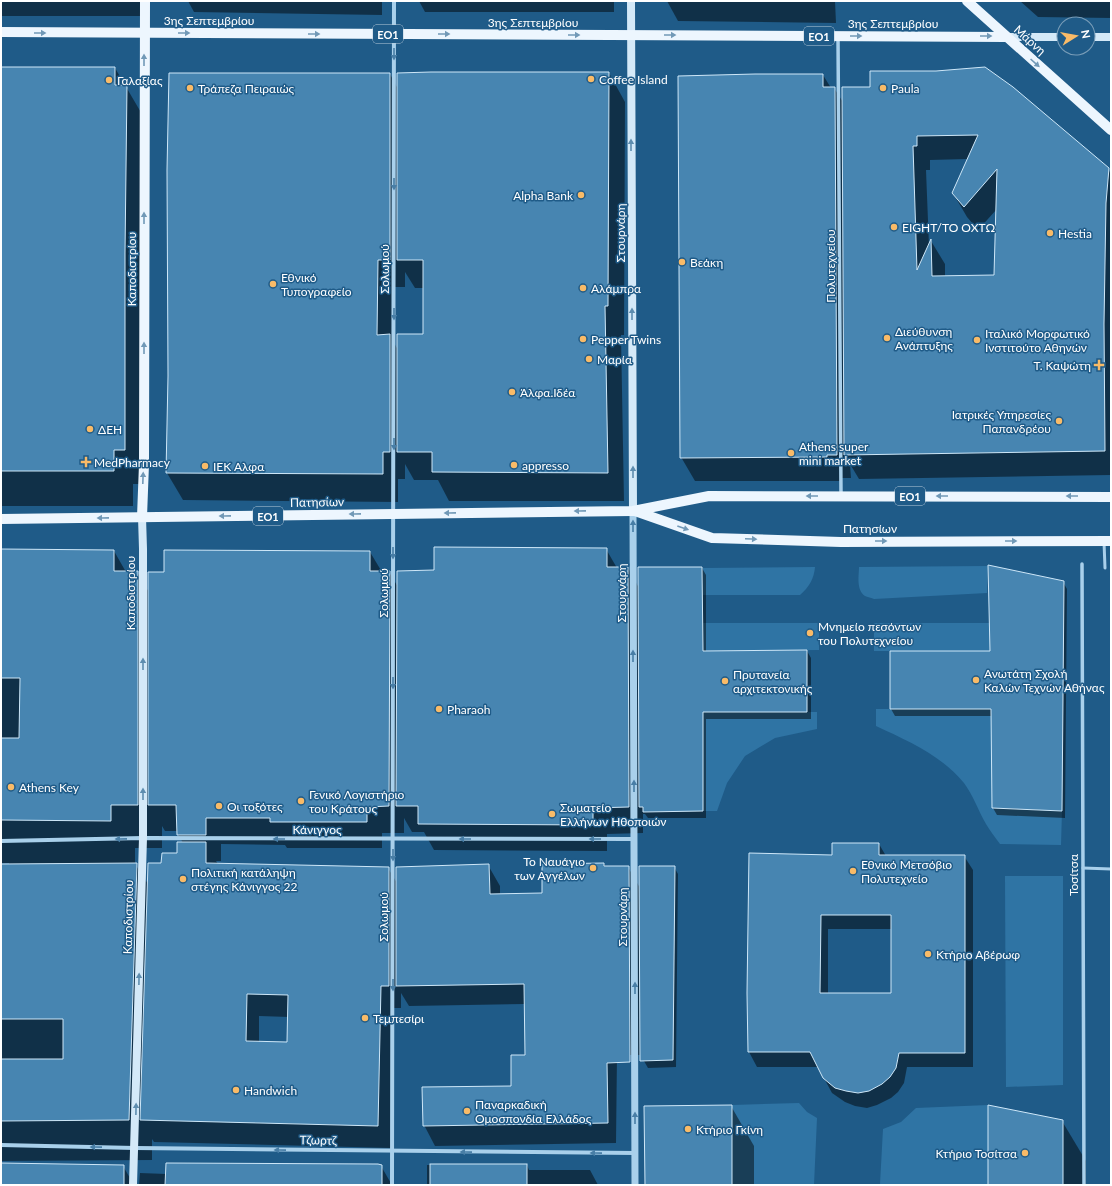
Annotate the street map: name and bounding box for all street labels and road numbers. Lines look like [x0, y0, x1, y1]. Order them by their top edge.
street label: 3ης Σεπτεμβρίου [164, 13, 254, 28]
street label: 3ης Σεπτεμβρίου [488, 15, 578, 30]
street label: 3ης Σεπτεμβρίου [848, 16, 938, 31]
street label: Μάρνη [1011, 22, 1049, 58]
road number: ΕΟ1 [373, 25, 403, 43]
road number: ΕΟ1 [804, 27, 834, 45]
street label: Στουρνάρη [613, 203, 628, 263]
street label: Πολυτεχνείου [823, 229, 838, 303]
street label: Καποδιστρίου [124, 232, 139, 306]
street label: Σολωμού [377, 244, 392, 294]
road number: ΕΟ1 [895, 487, 925, 505]
street label: Πατησίων [290, 494, 344, 510]
road number: ΕΟ1 [253, 507, 283, 525]
street label: Πατησίων [843, 521, 897, 536]
street label: Καποδιστρίου [123, 556, 138, 630]
street label: Στουρνάρη [614, 563, 629, 623]
street label: Σολωμού [376, 568, 391, 618]
street label: Κάνιγγος [292, 822, 342, 837]
street label: Τοσίτσα [1066, 853, 1081, 896]
street label: Καποδιστρίου [120, 880, 136, 954]
street label: Στουρνάρη [615, 887, 630, 947]
street label: Σολωμού [376, 892, 391, 942]
street label: Τζωρτζ [299, 1132, 337, 1148]

